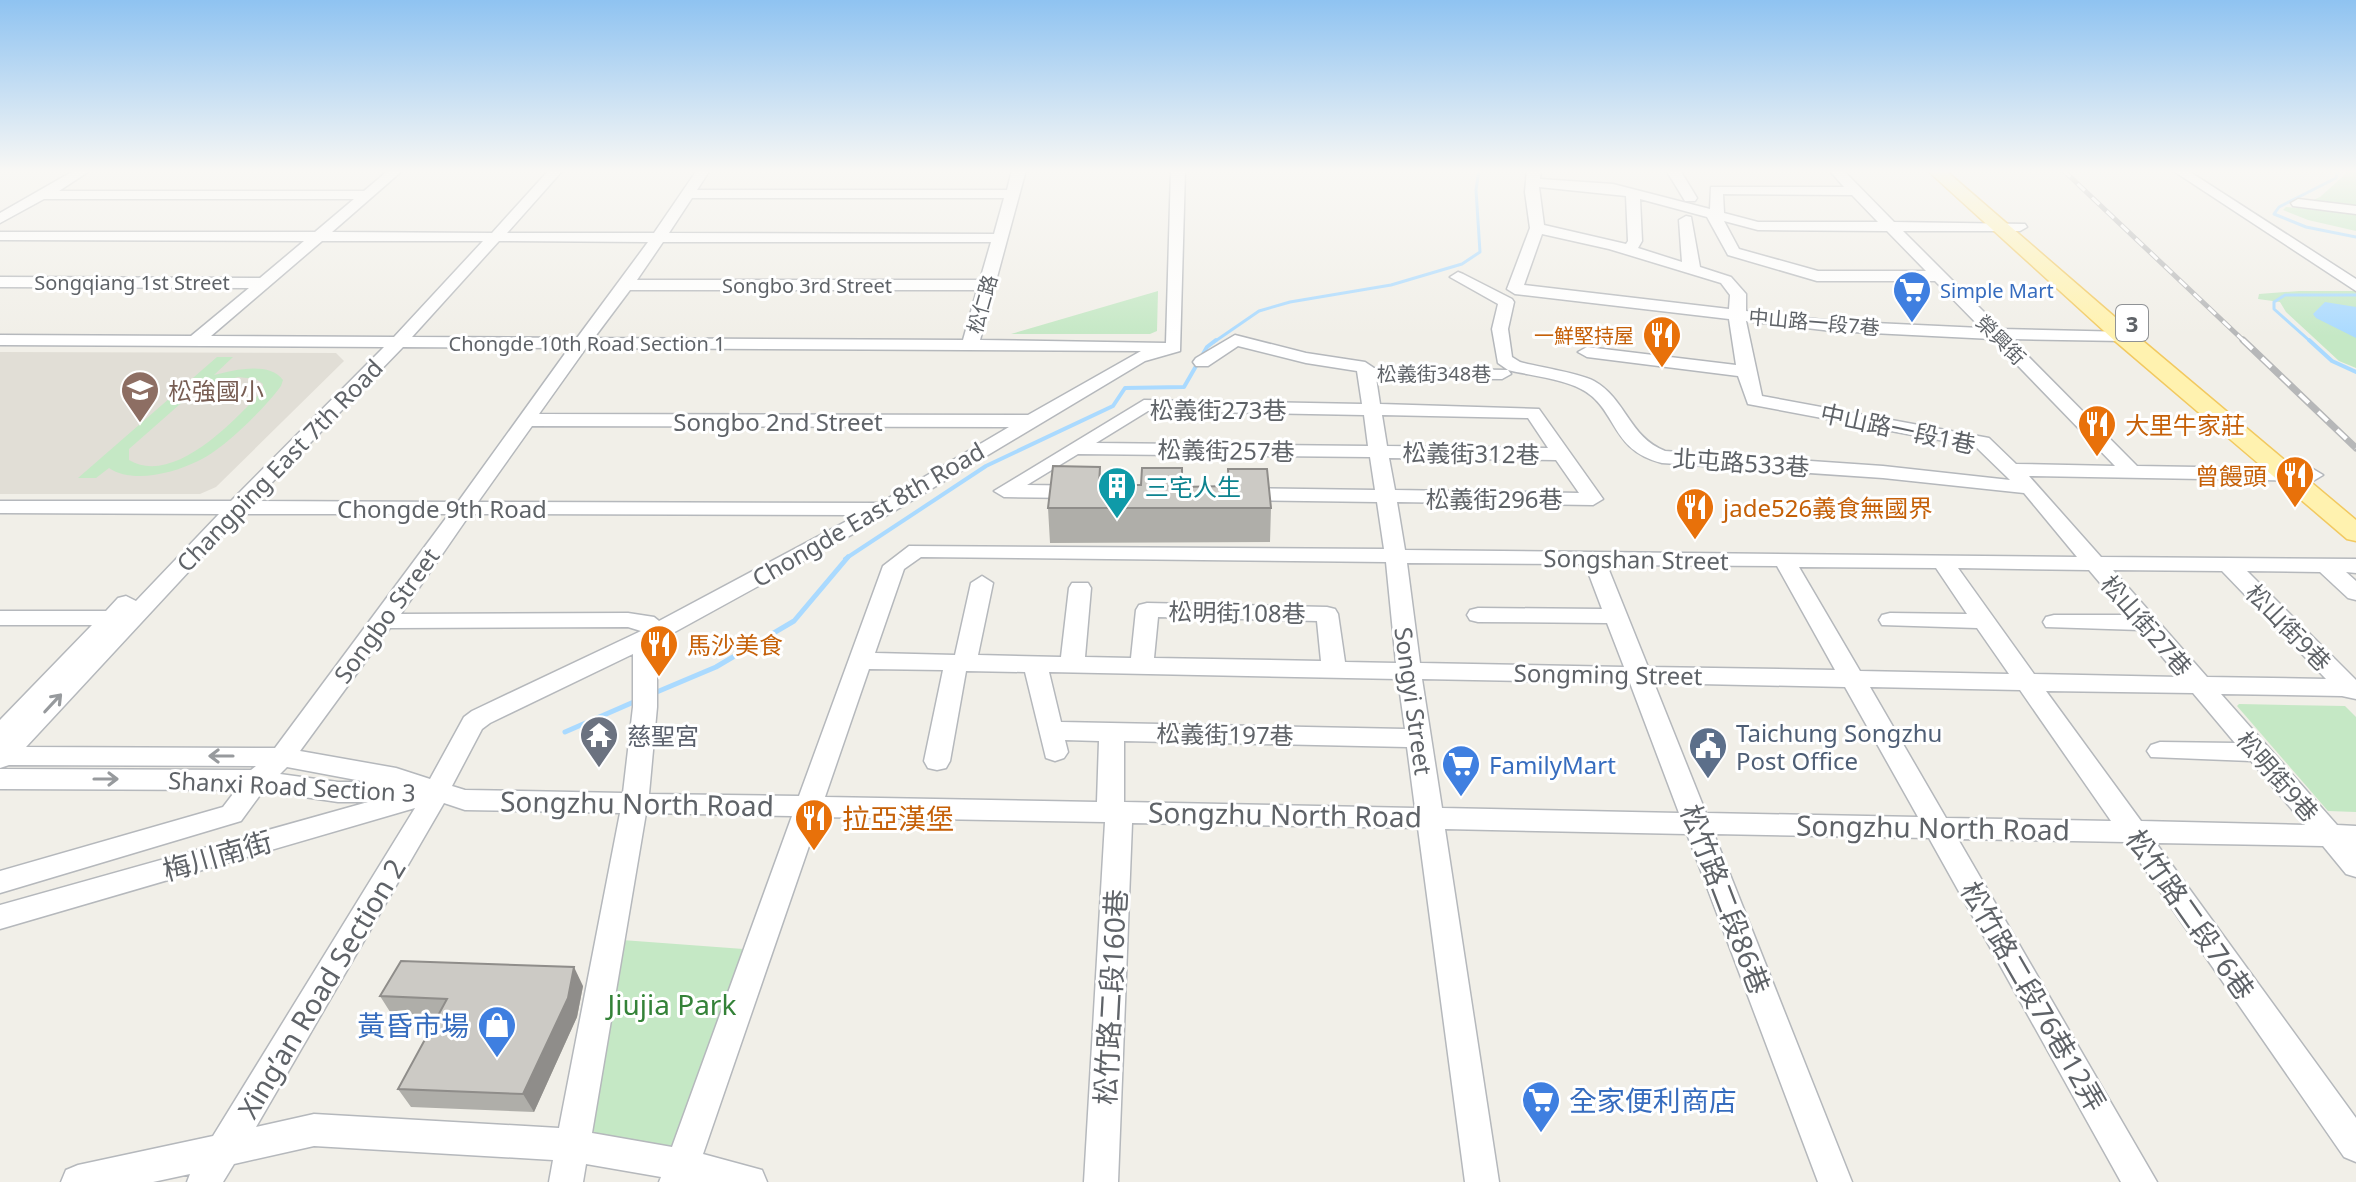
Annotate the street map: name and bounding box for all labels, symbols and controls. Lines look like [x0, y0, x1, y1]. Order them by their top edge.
street label: Songqiang 1st Street [34, 269, 230, 296]
supermarket icon: Simple Mart [1891, 269, 1933, 324]
street label: 松仁路 [961, 271, 1003, 337]
street label: Songbo 3rd Street [722, 272, 892, 299]
place label: Simple Mart [1940, 277, 2054, 304]
street label: 中山路一段7巷 [1747, 303, 1881, 341]
road number: 3 [2116, 305, 2148, 341]
street label: 榮興街 [1970, 309, 2032, 371]
restaurant icon: 一鮮堅持屋 [1641, 314, 1683, 369]
place label: 一鮮堅持屋 [1534, 322, 1634, 349]
street label: Chongde 10th Road Section 1 [449, 330, 725, 357]
street label: Changping East 7th Road [168, 351, 390, 579]
street label: 松義街348巷 [1377, 360, 1491, 387]
school or university icon: 松強國小 [119, 369, 161, 424]
place label: 松強國小 [168, 374, 264, 407]
street label: 松義街273巷 [1149, 393, 1287, 426]
street label: 中山路一段1巷 [1817, 395, 1979, 461]
restaurant icon: 大里牛家莊 [2076, 403, 2118, 458]
street label: Songbo 2nd Street [673, 405, 883, 438]
place label: 大里牛家莊 [2125, 408, 2245, 441]
street label: 松義街257巷 [1157, 432, 1295, 468]
street label: Chongde East 8th Road [746, 434, 990, 594]
street label: 松義街312巷 [1402, 435, 1540, 471]
street label: 北屯路533巷 [1671, 441, 1811, 483]
restaurant icon: 曾饅頭 [2274, 454, 2316, 509]
place label: 曾饅頭 [2195, 459, 2267, 492]
building icon: 三宅人生 [1096, 465, 1138, 520]
place label: 三宅人生 [1145, 470, 1241, 503]
street label: 松義街296巷 [1425, 482, 1563, 515]
restaurant icon: jade526義食無國界 [1674, 486, 1716, 541]
place label: jade526義食無國界 [1721, 491, 1932, 524]
street label: Chongde 9th Road [337, 492, 547, 525]
street label: Songbo Street [326, 540, 447, 689]
street label: Songshan Street [1543, 541, 1729, 577]
street label: 松山街27巷 [2094, 568, 2200, 682]
street label: 松山街9巷 [2239, 576, 2339, 678]
street label: 松明街108巷 [1168, 594, 1306, 630]
restaurant icon: 馬沙美食 [638, 623, 680, 678]
street label: Songyi Street [1387, 625, 1441, 777]
place label: 馬沙美食 [687, 628, 783, 661]
street label: Songming Street [1513, 656, 1703, 692]
one-way arrow [44, 693, 63, 713]
temple icon: 慈聖宮 [578, 714, 620, 769]
street label: 松義街197巷 [1156, 716, 1294, 752]
place label: Taichung Songzhu Post Office [1736, 716, 1942, 777]
place label: 慈聖宮 [627, 719, 699, 752]
street label: 松明街9巷 [2230, 724, 2326, 828]
public building icon: Taichung Songzhu Post Office [1687, 725, 1729, 780]
supermarket icon: FamilyMart [1440, 743, 1482, 798]
one-way arrow [208, 748, 235, 764]
place label: FamilyMart [1489, 748, 1616, 781]
street label: Shanxi Road Section 3 [167, 763, 417, 809]
one-way arrow [92, 772, 119, 787]
street label: Songzhu North Road [500, 782, 774, 824]
street label: Songzhu North Road [1148, 793, 1422, 835]
restaurant icon: 拉亞漢堡 [793, 797, 835, 852]
place label: 拉亞漢堡 [842, 799, 954, 837]
street label: 松竹路二段86巷 [1672, 799, 1780, 999]
street label: Songzhu North Road [1796, 806, 2070, 848]
street label: 梅川南街 [158, 821, 276, 889]
street label: 松竹路二段76巷 [2118, 821, 2264, 1007]
street label: Xing’an Road Section 2 [228, 851, 414, 1125]
street label: 松竹路二段76巷12弄 [1953, 874, 2115, 1118]
street label: 松竹路二段160巷 [1085, 888, 1135, 1106]
park label: Jiujia Park [605, 985, 736, 1023]
shop icon: 黃昏市場 [476, 1004, 518, 1059]
place label: 黃昏市場 [357, 1006, 469, 1044]
supermarket icon: 全家便利商店 [1520, 1079, 1562, 1134]
place label: 全家便利商店 [1569, 1081, 1737, 1119]

